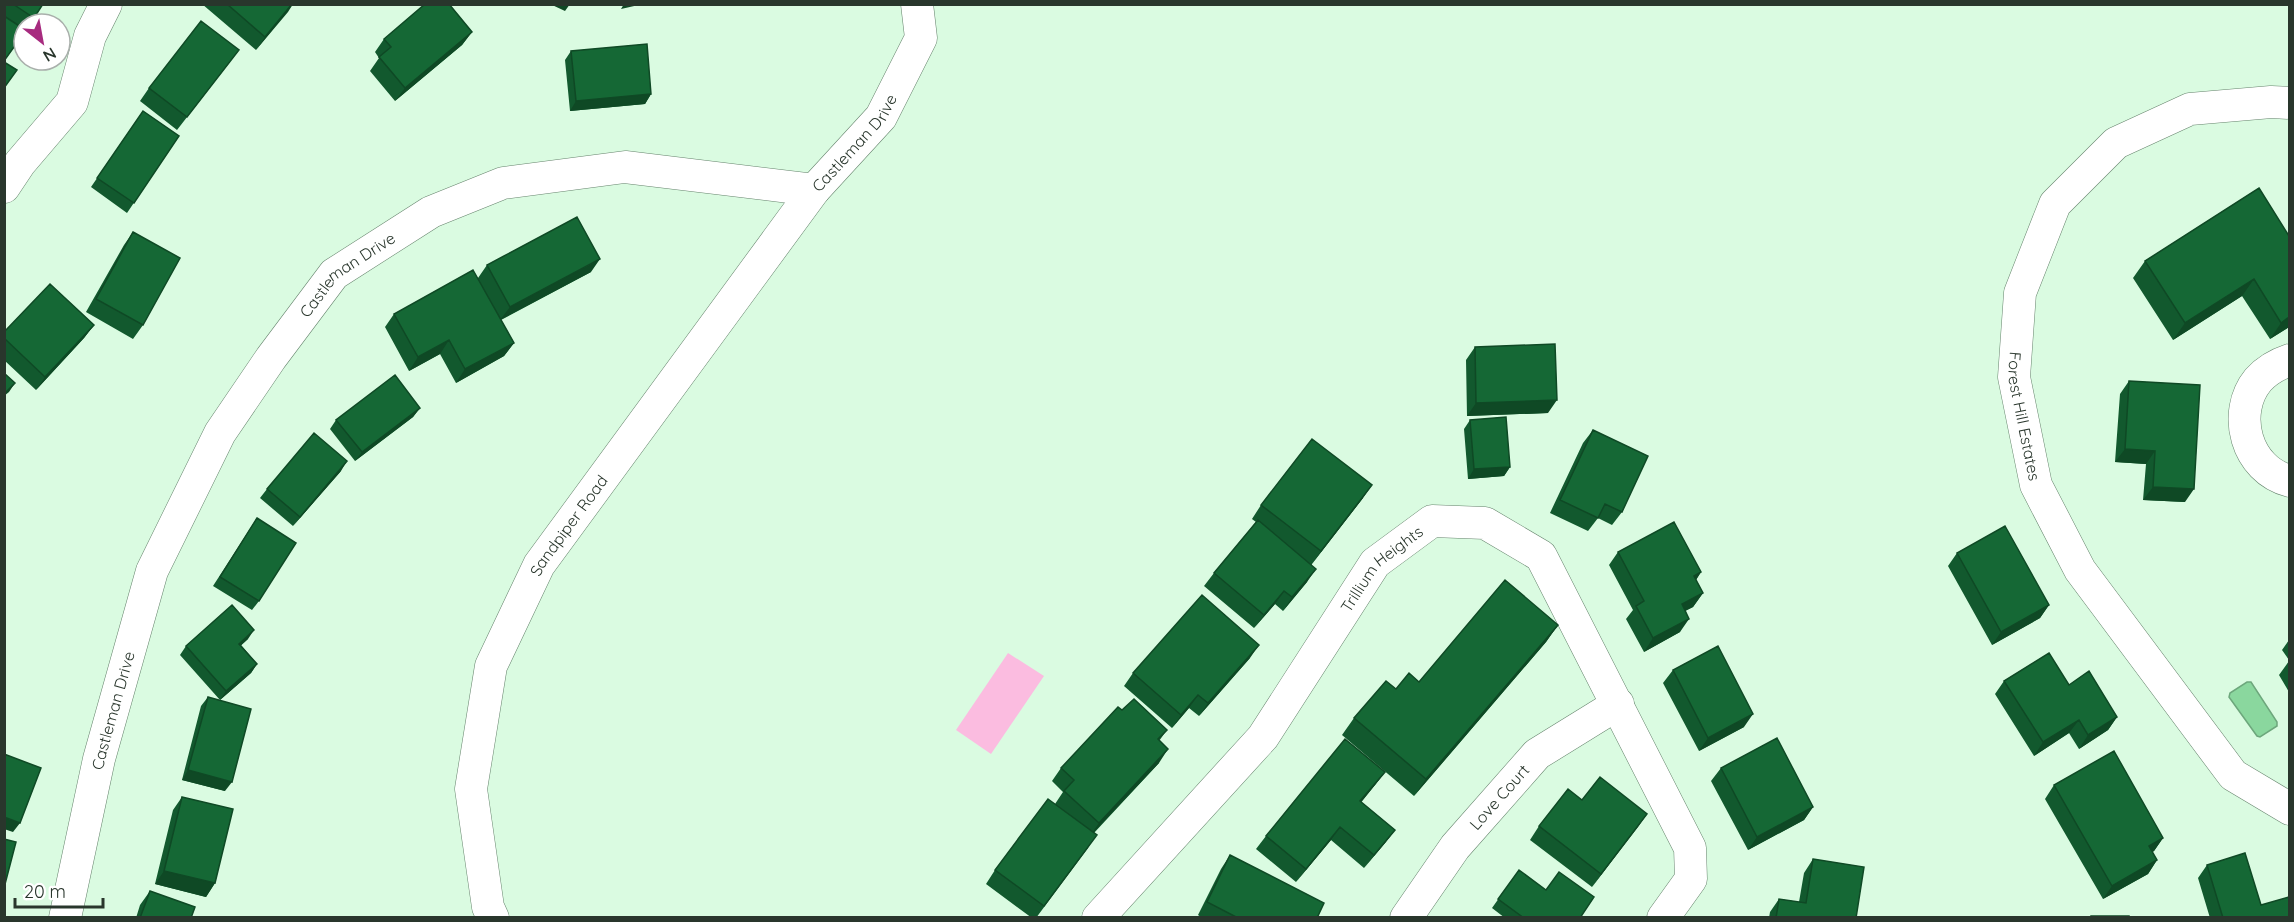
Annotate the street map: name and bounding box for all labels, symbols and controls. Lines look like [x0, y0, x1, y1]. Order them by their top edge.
north arrow [12, 12, 72, 72]
text: N [40, 43, 60, 66]
street label: Castleman Drive [807, 91, 901, 196]
street label: Castleman Drive [295, 228, 399, 321]
street label: Forest Hill Estates [2004, 351, 2045, 483]
street label: Sandpiper Road [525, 471, 612, 579]
street label: Trillium Heights [1336, 521, 1427, 616]
street label: Castleman Drive [87, 649, 139, 772]
street label: Love Court [1465, 760, 1533, 834]
scale bar [15, 871, 104, 909]
text: 20 m [24, 880, 66, 903]

